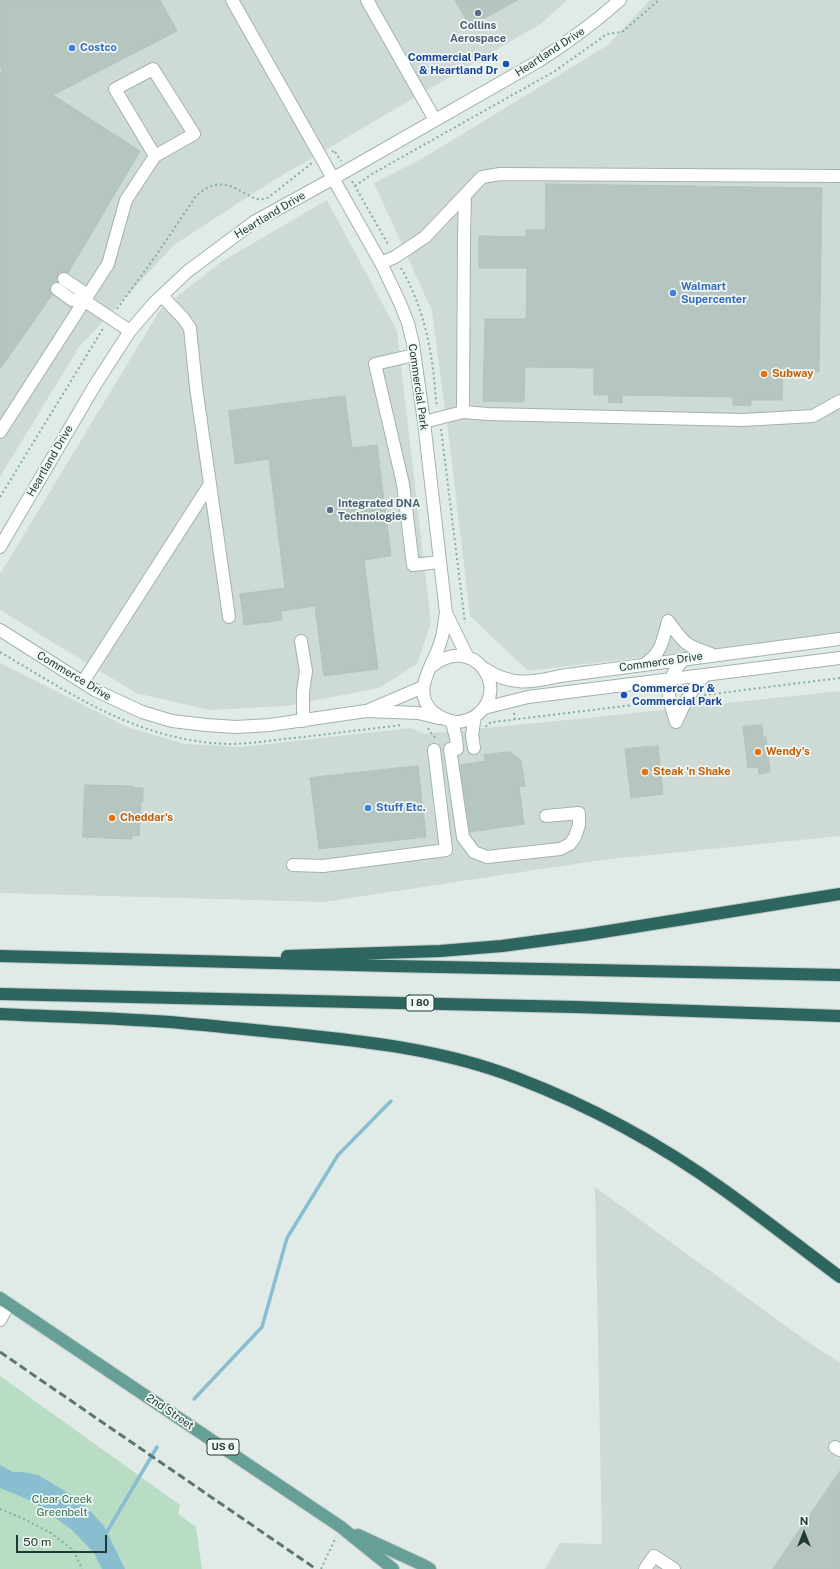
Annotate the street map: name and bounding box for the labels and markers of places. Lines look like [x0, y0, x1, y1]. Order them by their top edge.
marker: Collins Aerospace [473, 8, 483, 18]
place label: Collins Aerospace [450, 19, 506, 45]
place label: Costco [80, 41, 117, 55]
marker: Costco [67, 43, 77, 53]
place label: Commercial Park & Heartland Dr [408, 51, 498, 77]
marker: Commercial Park & Heartland Dr [501, 59, 511, 69]
place label: Walmart Supercenter [681, 280, 747, 306]
marker: Walmart Supercenter [668, 288, 678, 298]
place label: Subway [772, 367, 813, 381]
marker: Subway [759, 369, 769, 379]
place label: Integrated DNA Technologies [338, 497, 420, 523]
marker: Integrated DNA Technologies [325, 505, 335, 515]
place label: Commerce Dr & Commercial Park [632, 682, 722, 708]
marker: Commerce Dr & Commercial Park [619, 690, 629, 700]
place label: Wendy's [766, 745, 810, 759]
marker: Wendy's [753, 747, 763, 757]
place label: Steak 'n Shake [653, 765, 731, 779]
marker: Steak 'n Shake [640, 767, 650, 777]
place label: Stuff Etc. [376, 801, 426, 815]
marker: Stuff Etc. [363, 803, 373, 813]
place label: Cheddar's [120, 811, 173, 825]
marker: Cheddar's [107, 813, 117, 823]

